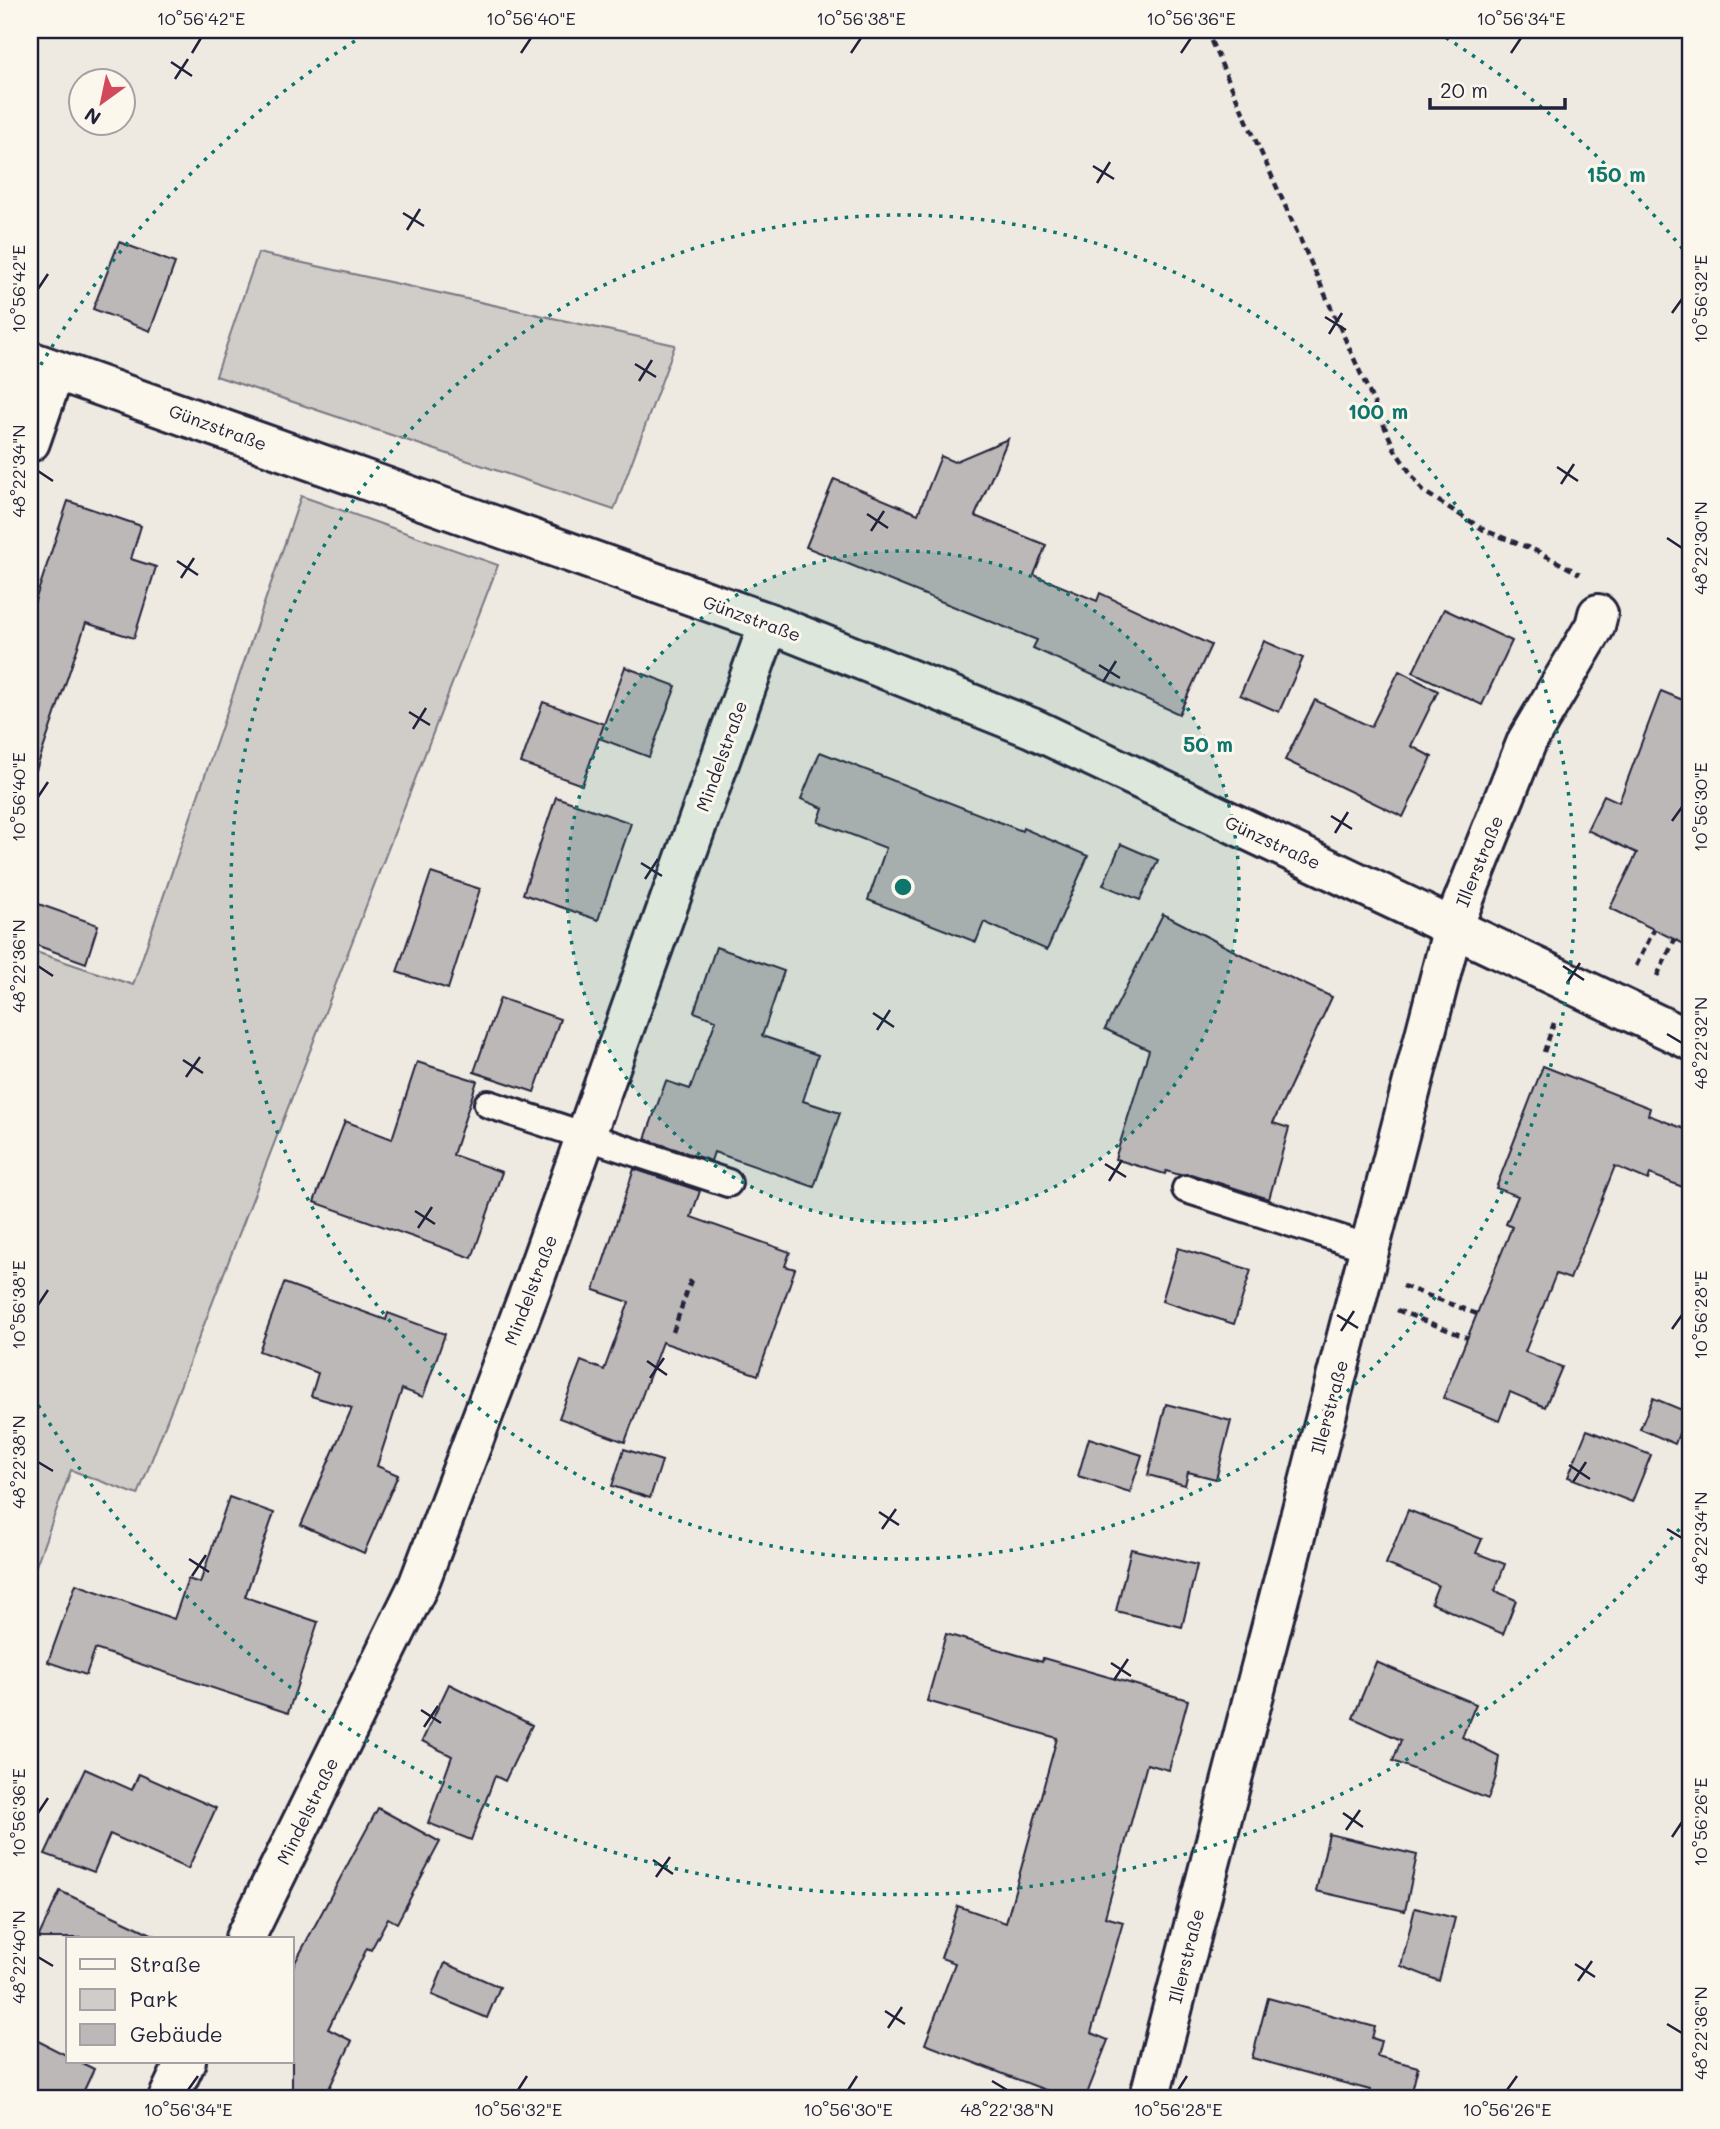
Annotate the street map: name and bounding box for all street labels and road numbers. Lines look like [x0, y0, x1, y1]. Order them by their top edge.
street label: Günzstraße [166, 398, 270, 456]
street label: Günzstraße [700, 589, 804, 647]
street label: Mindelstraße [690, 697, 752, 815]
street label: Günzstraße [1221, 809, 1325, 875]
street label: Illerstraße [1450, 812, 1508, 910]
street label: Mindelstraße [498, 1231, 562, 1349]
street label: Illerstraße [1305, 1357, 1353, 1457]
street label: Mindelstraße [271, 1753, 343, 1869]
street label: Illerstraße [1163, 1906, 1209, 2006]

